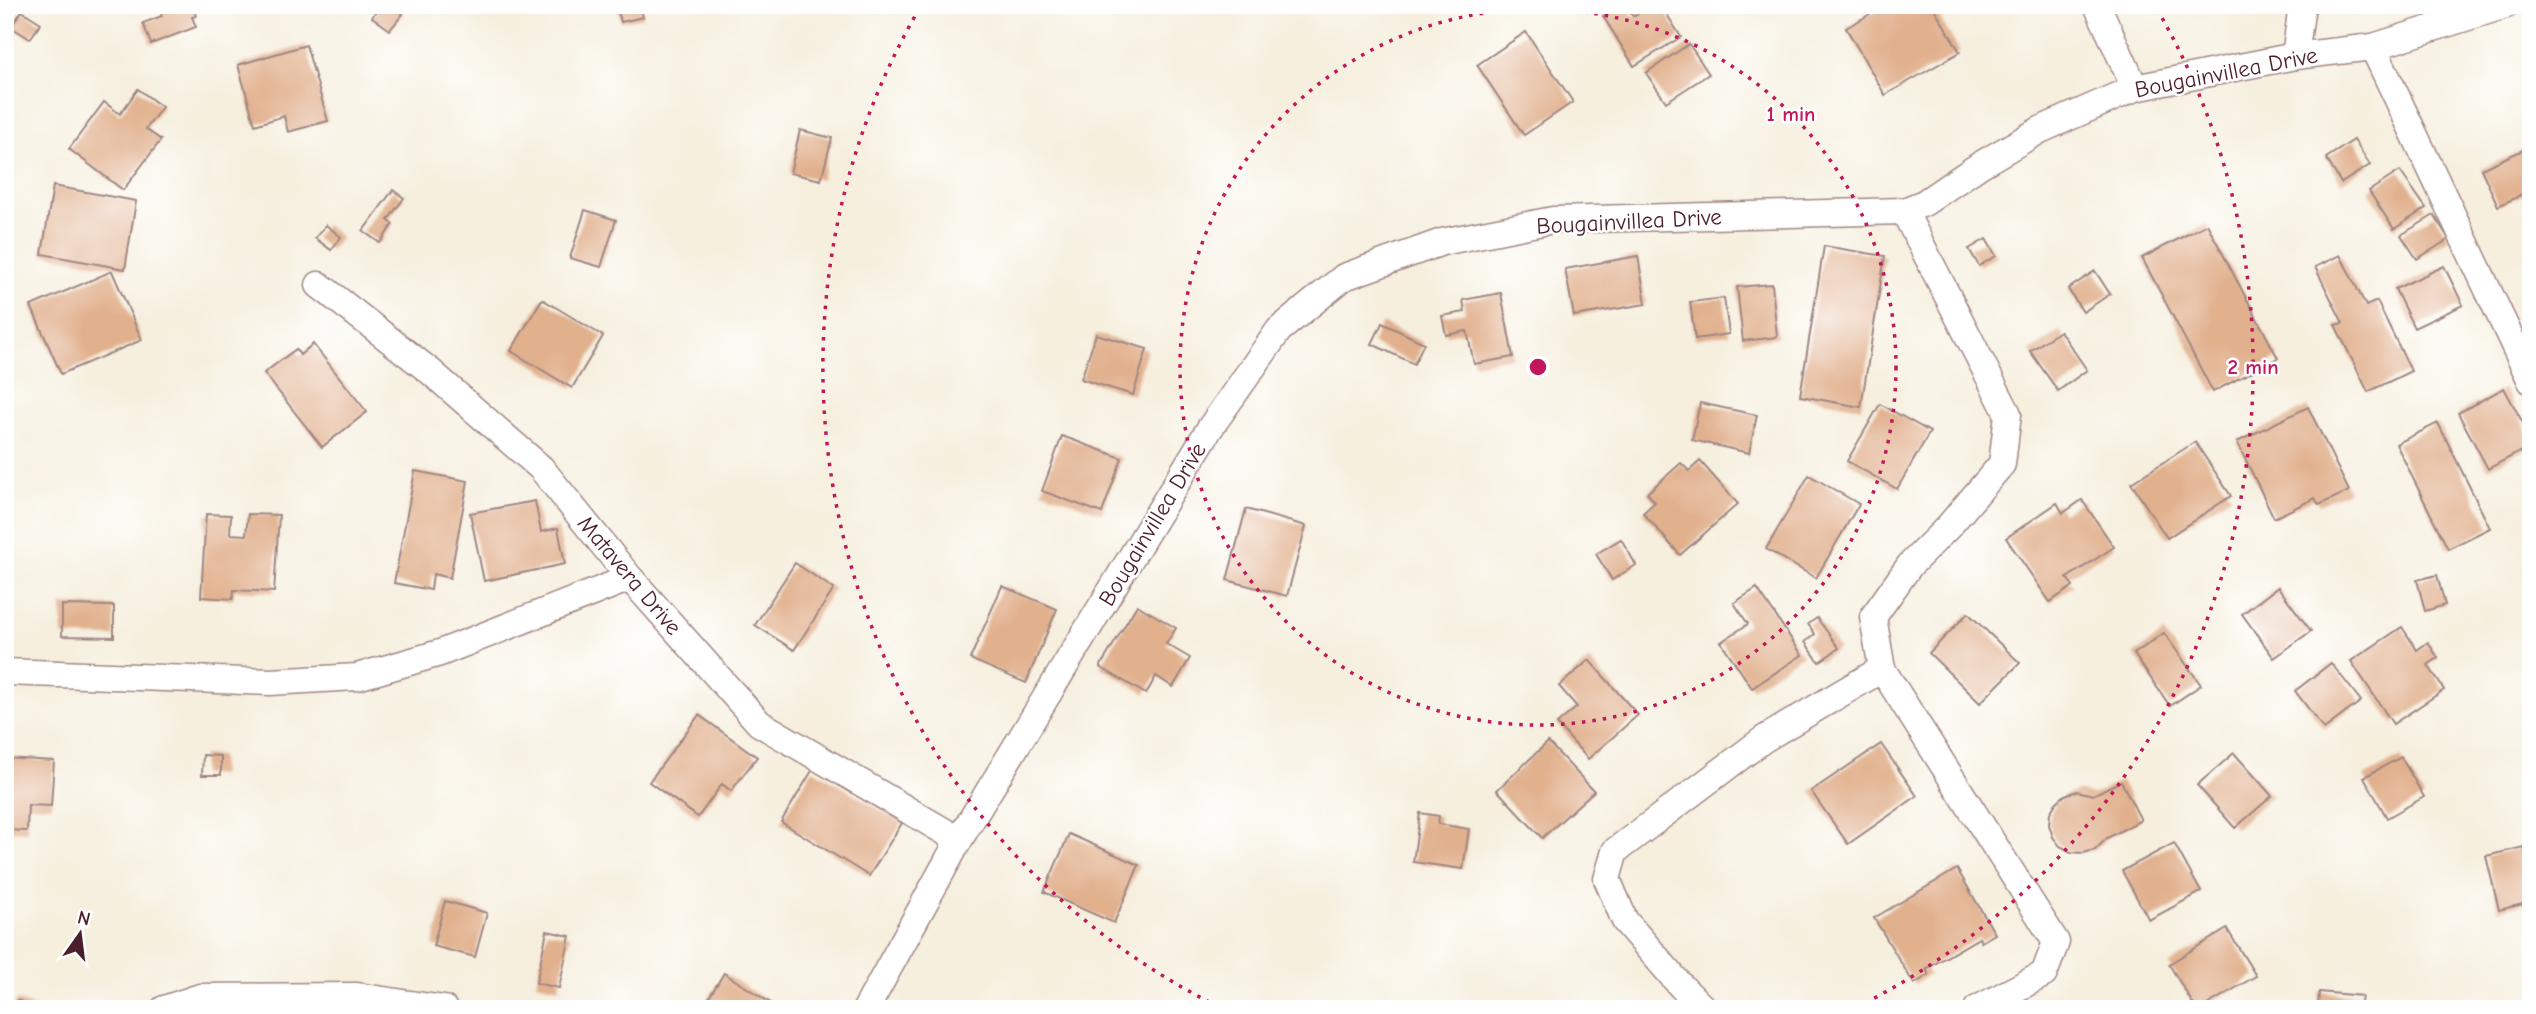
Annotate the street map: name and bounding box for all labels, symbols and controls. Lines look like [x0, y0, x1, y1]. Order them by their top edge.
street label: Bougainvillea Drive [2132, 42, 2320, 103]
text: 1 min [1767, 102, 1815, 126]
street label: Bougainvillea Drive [1536, 203, 1722, 240]
centre of rings [1526, 355, 1550, 379]
text: 2 min [2227, 355, 2279, 379]
street label: Bougainvillea Drive [1093, 438, 1212, 611]
street label: Matavera Drive [572, 510, 687, 640]
north arrow [46, 898, 116, 968]
text: N [75, 906, 93, 931]

